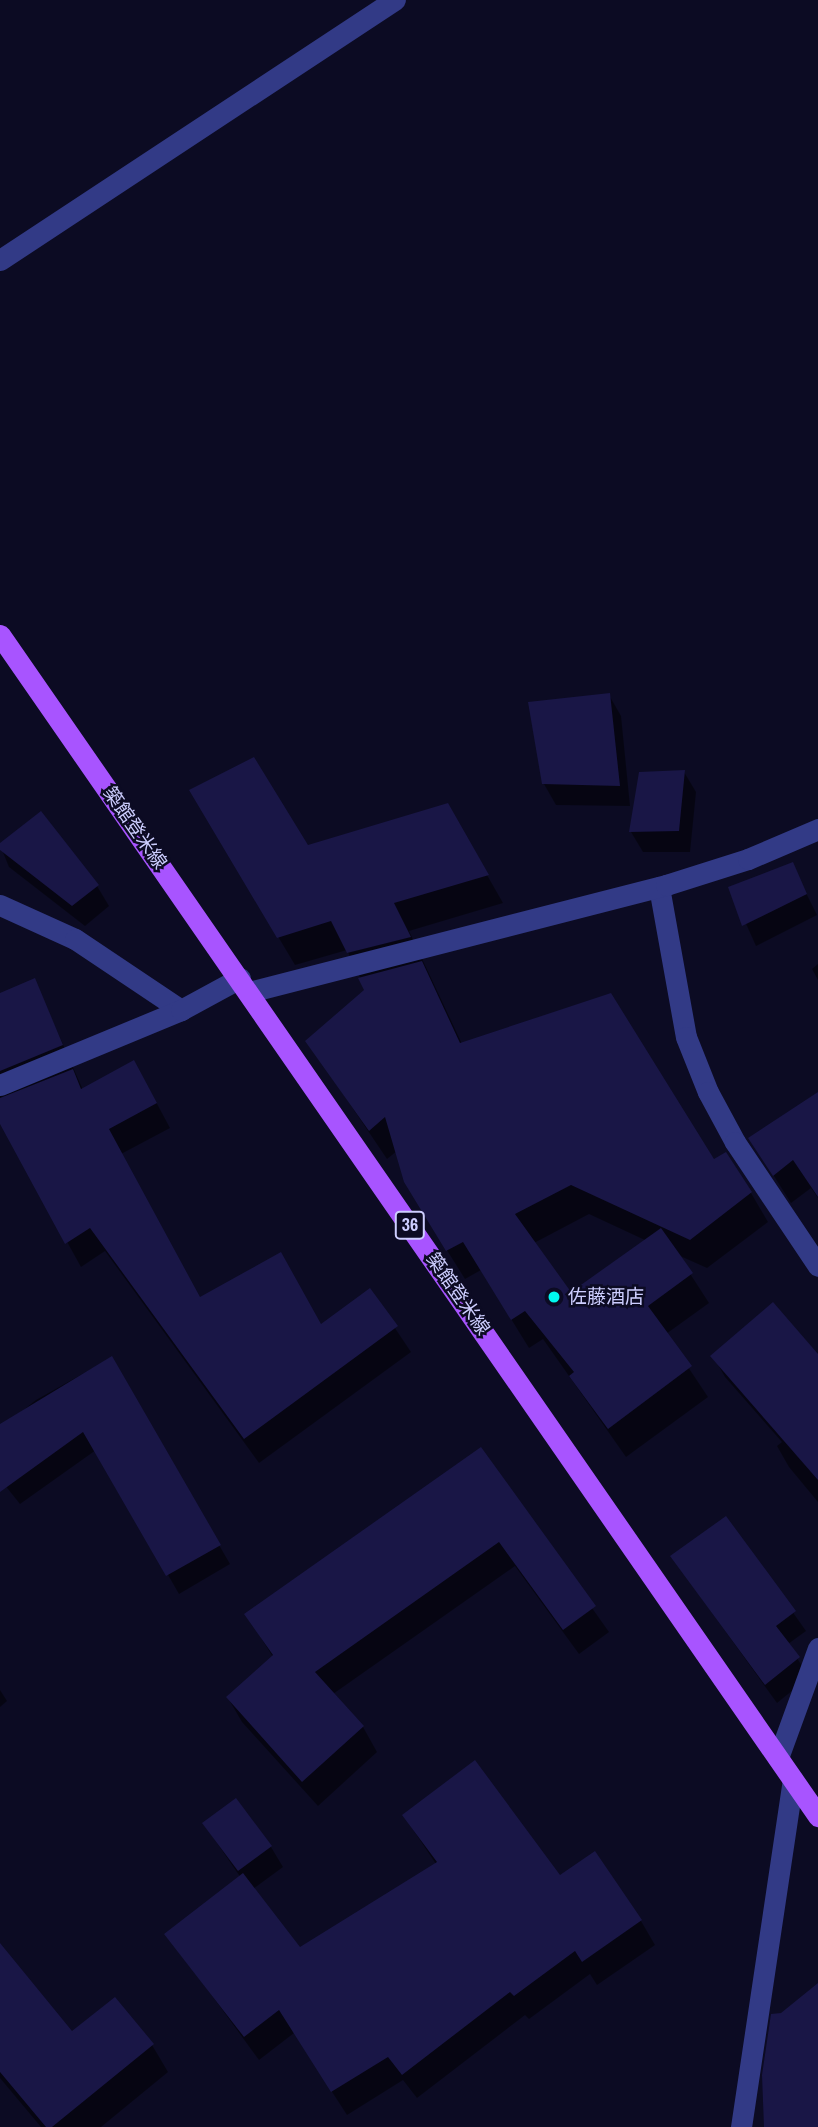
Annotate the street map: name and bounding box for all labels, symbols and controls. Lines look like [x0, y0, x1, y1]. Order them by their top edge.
street label: 築館登米線 [98, 783, 172, 873]
road number: 36 [394, 1210, 426, 1240]
street label: 築館登米線 [421, 1249, 495, 1339]
place label: 佐藤酒店 [568, 1286, 644, 1308]
marker: 佐藤酒店 [546, 1289, 562, 1305]

